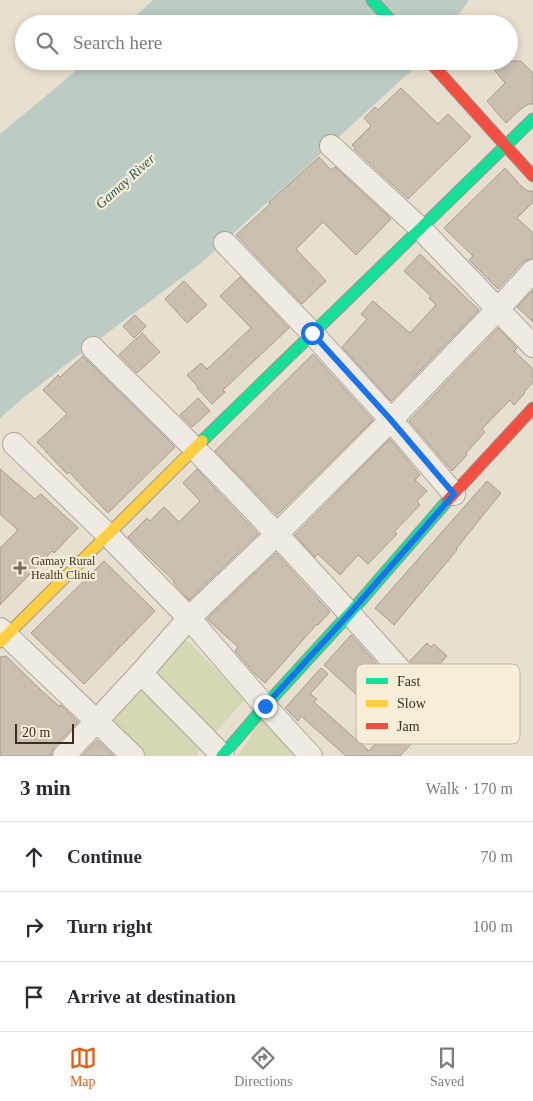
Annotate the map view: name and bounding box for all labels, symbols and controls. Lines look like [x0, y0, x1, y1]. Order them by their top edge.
search box [15, 15, 518, 70]
icon: search [33, 29, 61, 57]
text: Search here [73, 32, 162, 53]
water label: Gamay River [93, 151, 158, 212]
route start [301, 322, 324, 345]
place label: Gamay Rural Health Clinic [31, 554, 96, 582]
marker: Gamay Rural Health Clinic [13, 561, 27, 575]
legend [356, 664, 520, 744]
text: Fast [397, 674, 420, 689]
route end [254, 695, 277, 718]
text: Slow [397, 696, 427, 711]
text: Jam [397, 719, 420, 734]
scale bar [15, 721, 74, 744]
text: 20 m [22, 725, 50, 740]
text: 3 min [20, 776, 71, 800]
text: Walk · 170 m [426, 780, 513, 797]
icon: ahead [20, 843, 48, 871]
text: Continue [67, 846, 142, 867]
text: 70 m [481, 848, 513, 865]
icon: right [20, 913, 48, 941]
text: Turn right [67, 916, 152, 937]
text: 100 m [473, 918, 513, 935]
icon: arrive [20, 983, 48, 1011]
text: Arrive at destination [67, 986, 236, 1007]
tab: Map [69, 1044, 97, 1090]
tab: Directions [234, 1044, 293, 1090]
tab: Saved [430, 1044, 464, 1090]

